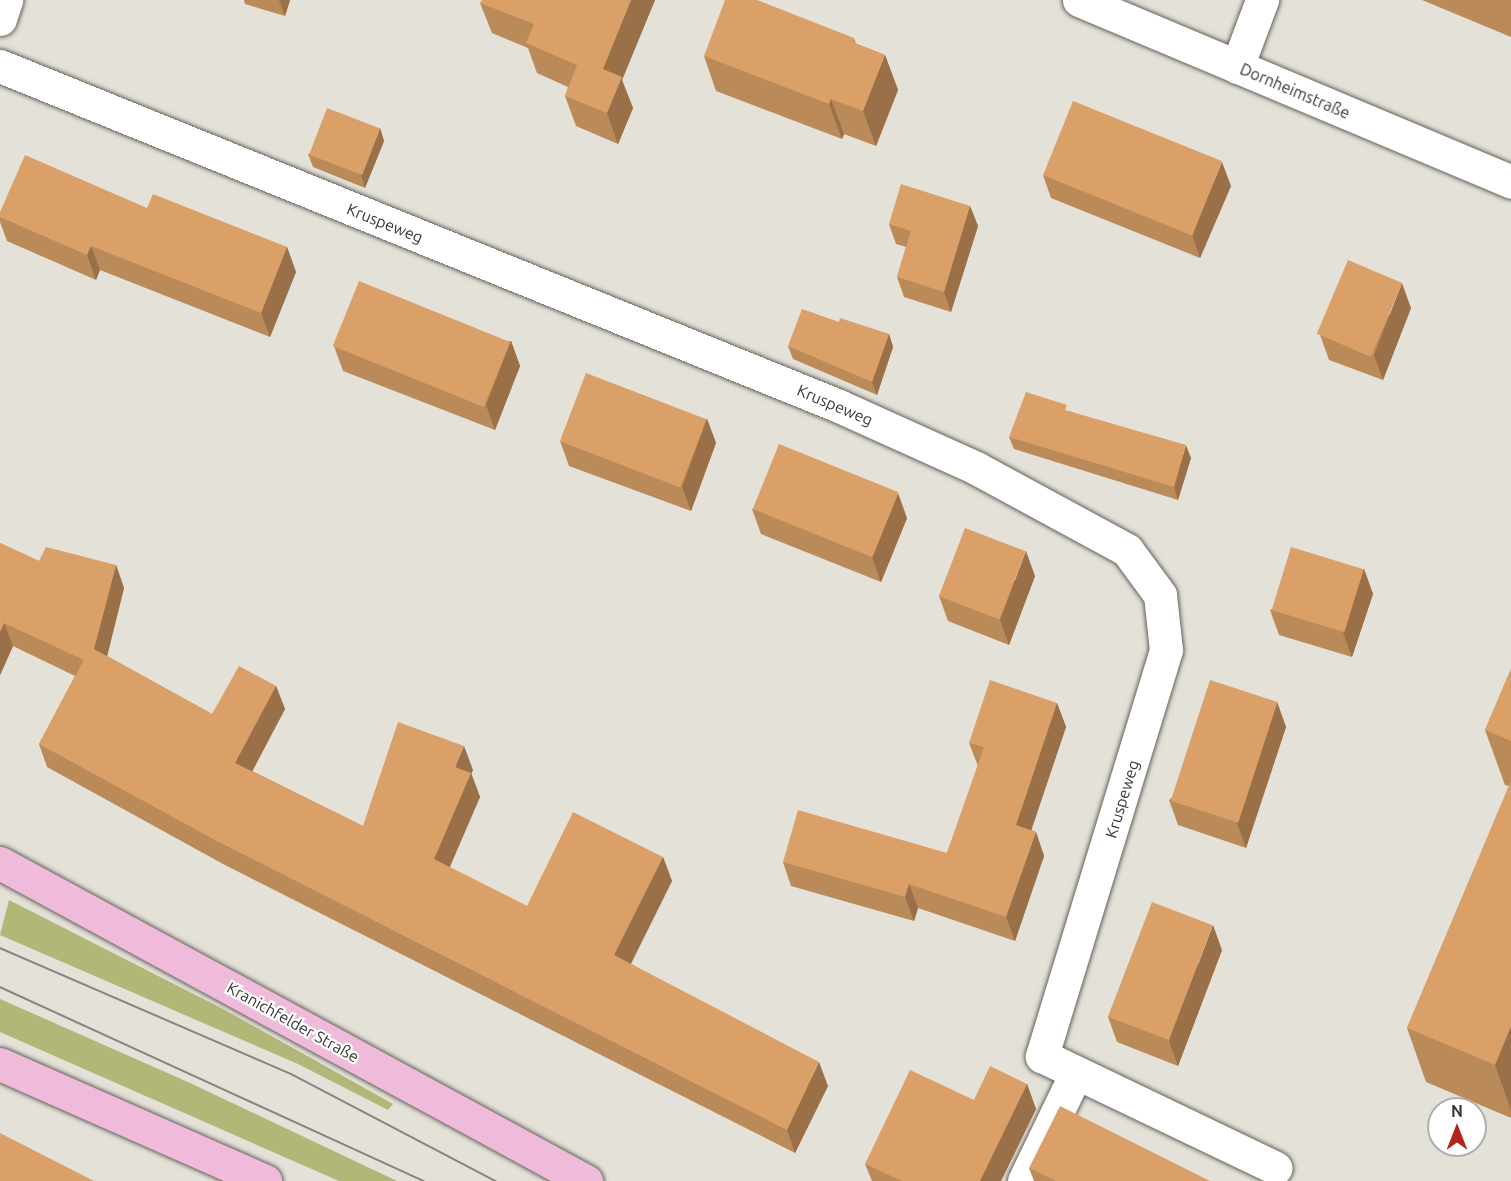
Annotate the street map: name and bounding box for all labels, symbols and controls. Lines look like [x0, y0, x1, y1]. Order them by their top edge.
street label: Dornheimstraße [1237, 59, 1353, 123]
street label: Kruspeweg [344, 199, 426, 247]
street label: Kruspeweg [794, 380, 876, 430]
street label: Kruspeweg [1101, 758, 1143, 840]
street label: Kranichfelder Straße [224, 978, 362, 1066]
north arrow [1427, 1097, 1487, 1157]
text: N [1451, 1102, 1463, 1120]

